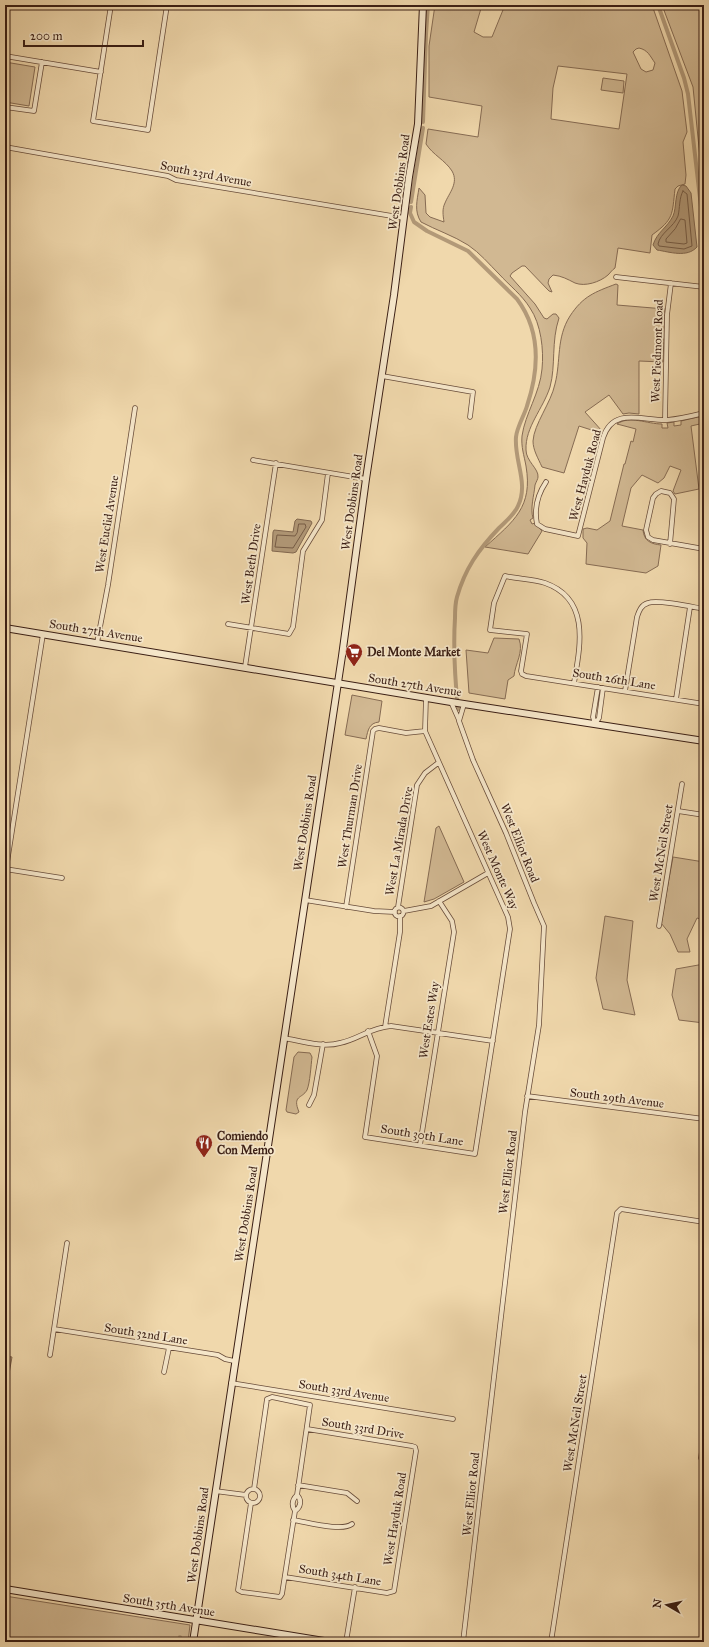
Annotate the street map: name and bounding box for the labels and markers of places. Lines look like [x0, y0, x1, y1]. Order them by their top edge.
supermarket icon: Del Monte Market [344, 642, 364, 667]
place label: Del Monte Market [367, 645, 461, 659]
place label: Comiendo Con Memo [217, 1129, 274, 1157]
restaurant icon: Comiendo Con Memo [194, 1133, 214, 1158]

